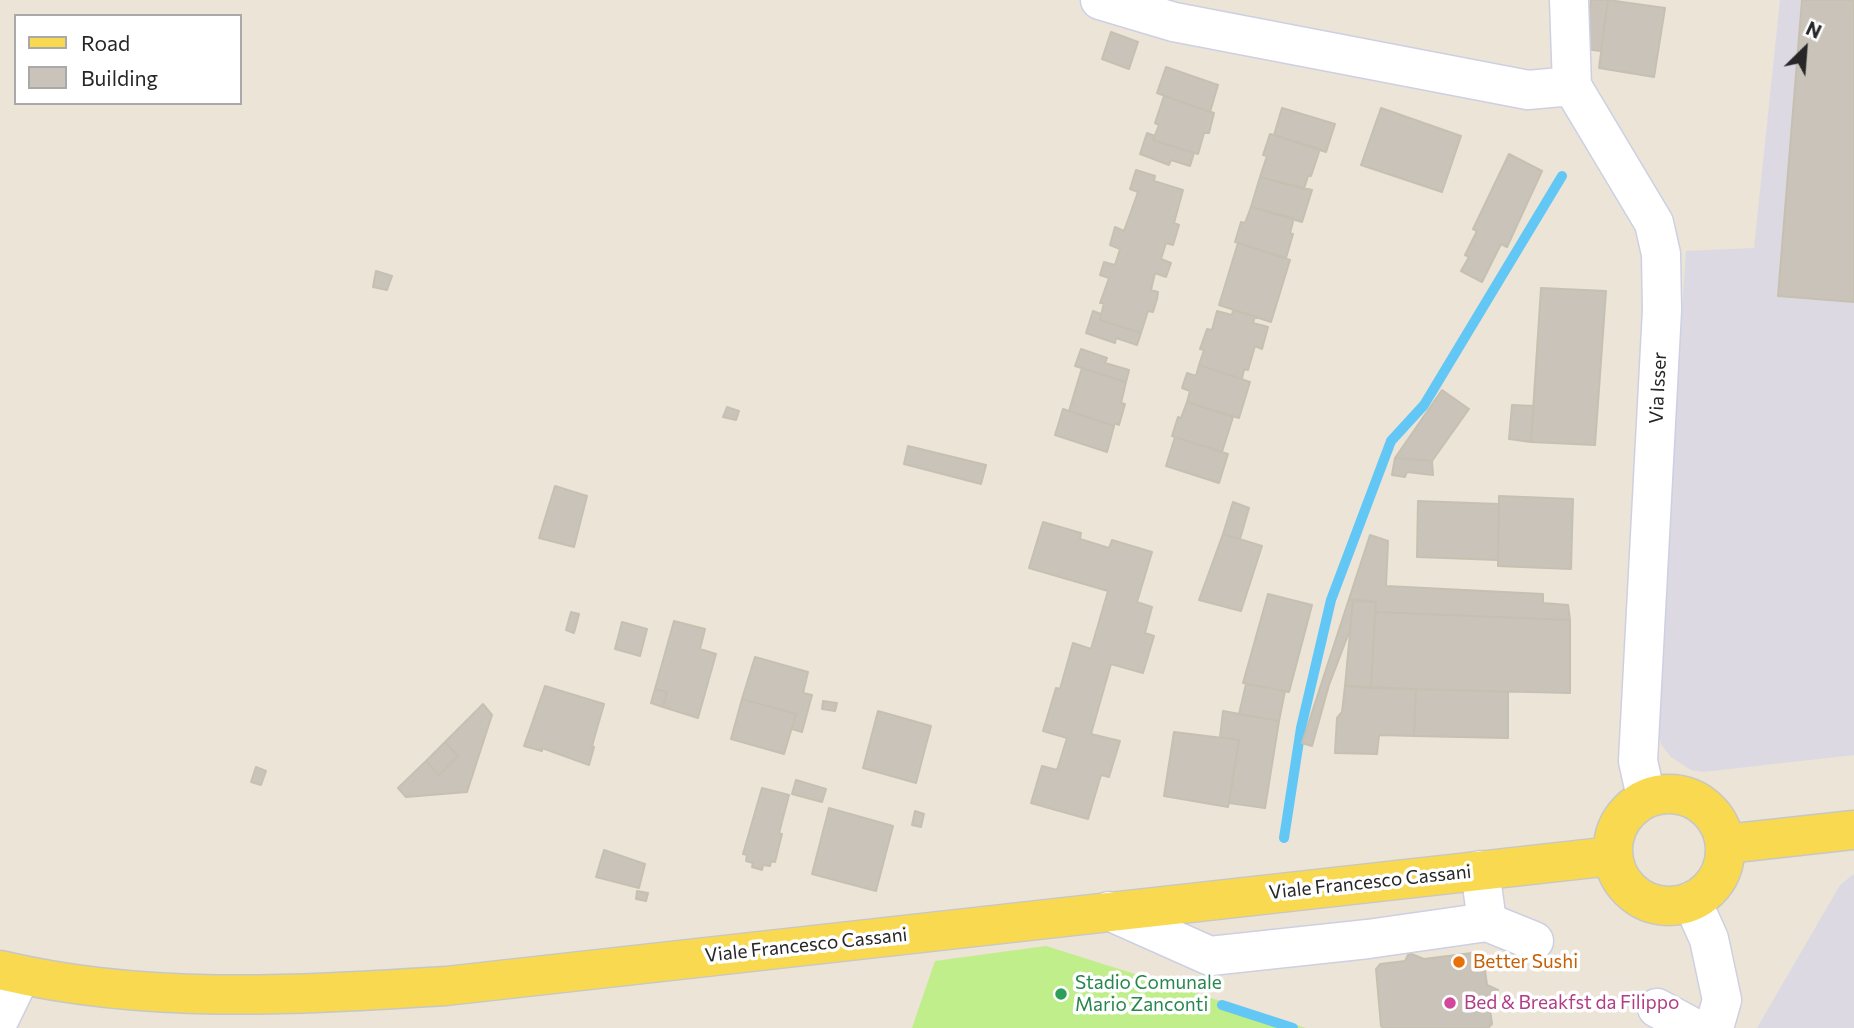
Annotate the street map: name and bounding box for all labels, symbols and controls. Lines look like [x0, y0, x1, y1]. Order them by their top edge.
legend [14, 14, 242, 105]
north arrow [1770, 14, 1840, 84]
text: N [1803, 16, 1825, 43]
text: Road [81, 30, 130, 55]
text: Building [81, 65, 158, 90]
street label: Via Isser [1645, 352, 1671, 424]
street label: Viale Francesco Cassani [1268, 860, 1472, 904]
street label: Viale Francesco Cassani [704, 923, 908, 967]
place label: Better Sushi [1473, 951, 1578, 973]
marker: Better Sushi [1451, 954, 1467, 970]
place label: Stadio Comunale Mario Zanconti [1075, 972, 1222, 1016]
marker: Stadio Comunale Mario Zanconti [1053, 986, 1069, 1002]
place label: Bed & Breakfst da Filippo [1464, 992, 1679, 1014]
marker: Bed & Breakfst da Filippo [1442, 995, 1458, 1011]

